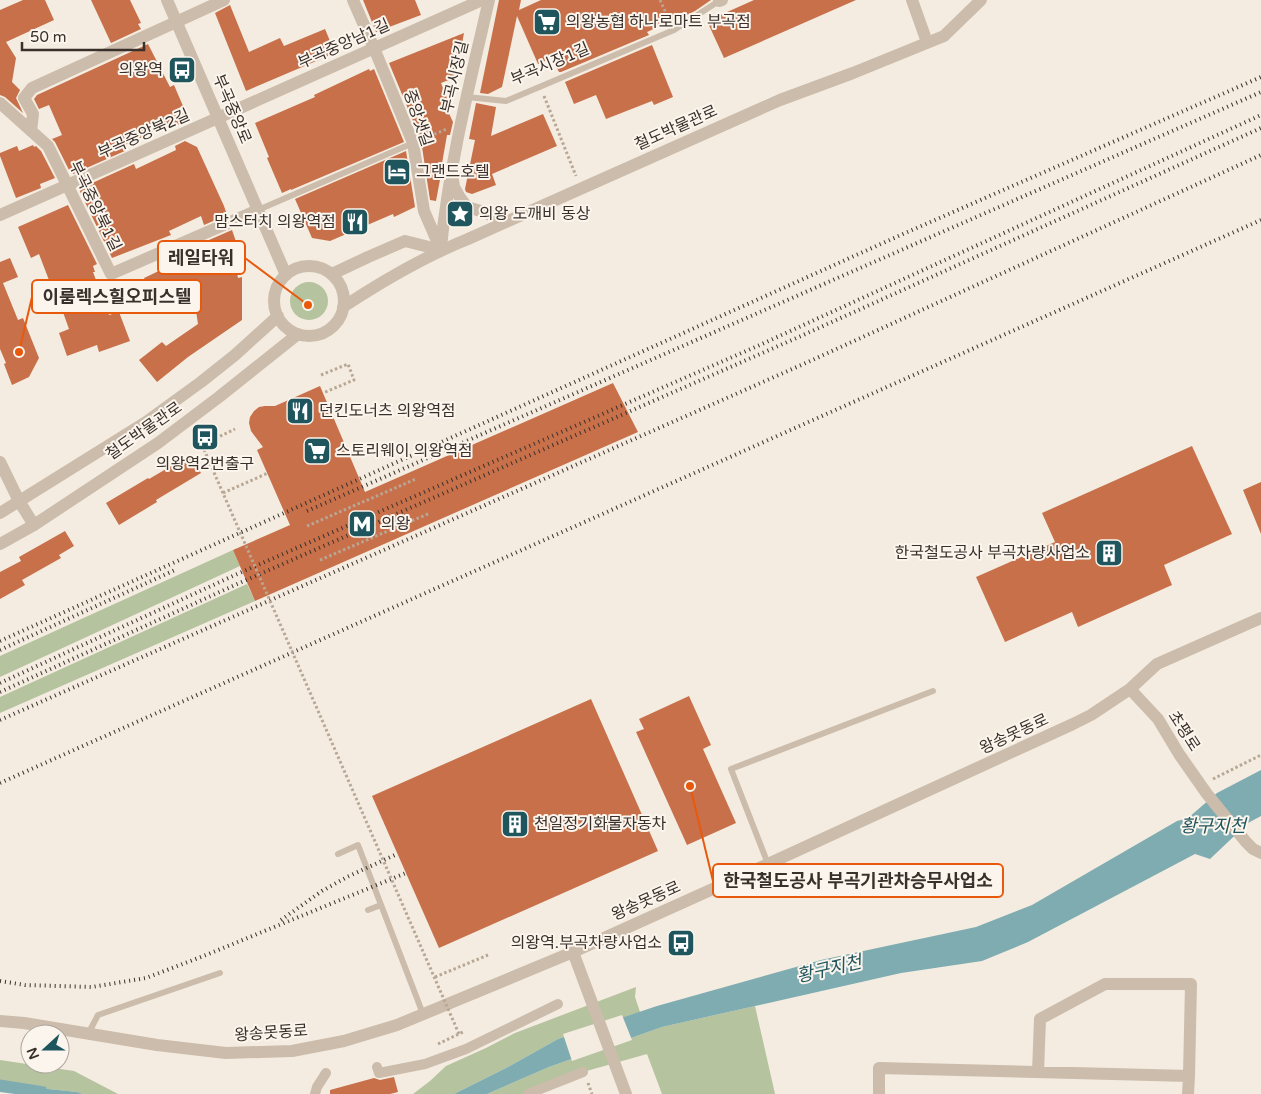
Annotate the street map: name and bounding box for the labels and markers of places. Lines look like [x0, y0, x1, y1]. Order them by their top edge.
supermarket icon: 의왕농협 하나로마트 부곡점 [532, 7, 562, 37]
place label: 의왕농협 하나로마트 부곡점 [566, 12, 751, 32]
bus stop icon: 의왕역 [167, 55, 197, 85]
place label: 의왕역 [119, 60, 163, 80]
hotel icon: 그랜드호텔 [382, 157, 412, 187]
place label: 그랜드호텔 [416, 162, 490, 182]
place icon: 의왕 도깨비 동상 [445, 199, 475, 229]
place label: 의왕 도깨비 동상 [479, 204, 591, 224]
restaurant icon: 맘스터치 의왕역점 [340, 207, 370, 237]
place label: 맘스터치 의왕역점 [214, 212, 336, 232]
callout: 레일타워 [158, 241, 245, 274]
callout: 이룸렉스힐오피스텔 [32, 280, 201, 313]
restaurant icon: 던킨도너츠 의왕역점 [285, 396, 315, 426]
place label: 던킨도너츠 의왕역점 [319, 401, 456, 421]
bus stop icon: 의왕역2번출구 [190, 422, 220, 452]
supermarket icon: 스토리웨이 의왕역점 [302, 436, 332, 466]
place label: 스토리웨이 의왕역점 [336, 441, 473, 461]
place label: 의왕역2번출구 [156, 454, 254, 474]
metro station icon: 의왕 [347, 509, 377, 539]
place label: 의왕 [381, 514, 411, 534]
building icon: 한국철도공사 부곡차량사업소 [1094, 538, 1124, 568]
place label: 한국철도공사 부곡차량사업소 [894, 543, 1090, 563]
building icon: 천일정기화물자동차 [500, 809, 530, 839]
place label: 천일정기화물자동차 [534, 814, 667, 834]
callout: 한국철도공사 부곡기관차승무사업소 [713, 864, 1003, 897]
bus stop icon: 의왕역.부곡차량사업소 [666, 928, 696, 958]
place label: 의왕역.부곡차량사업소 [511, 933, 662, 953]

